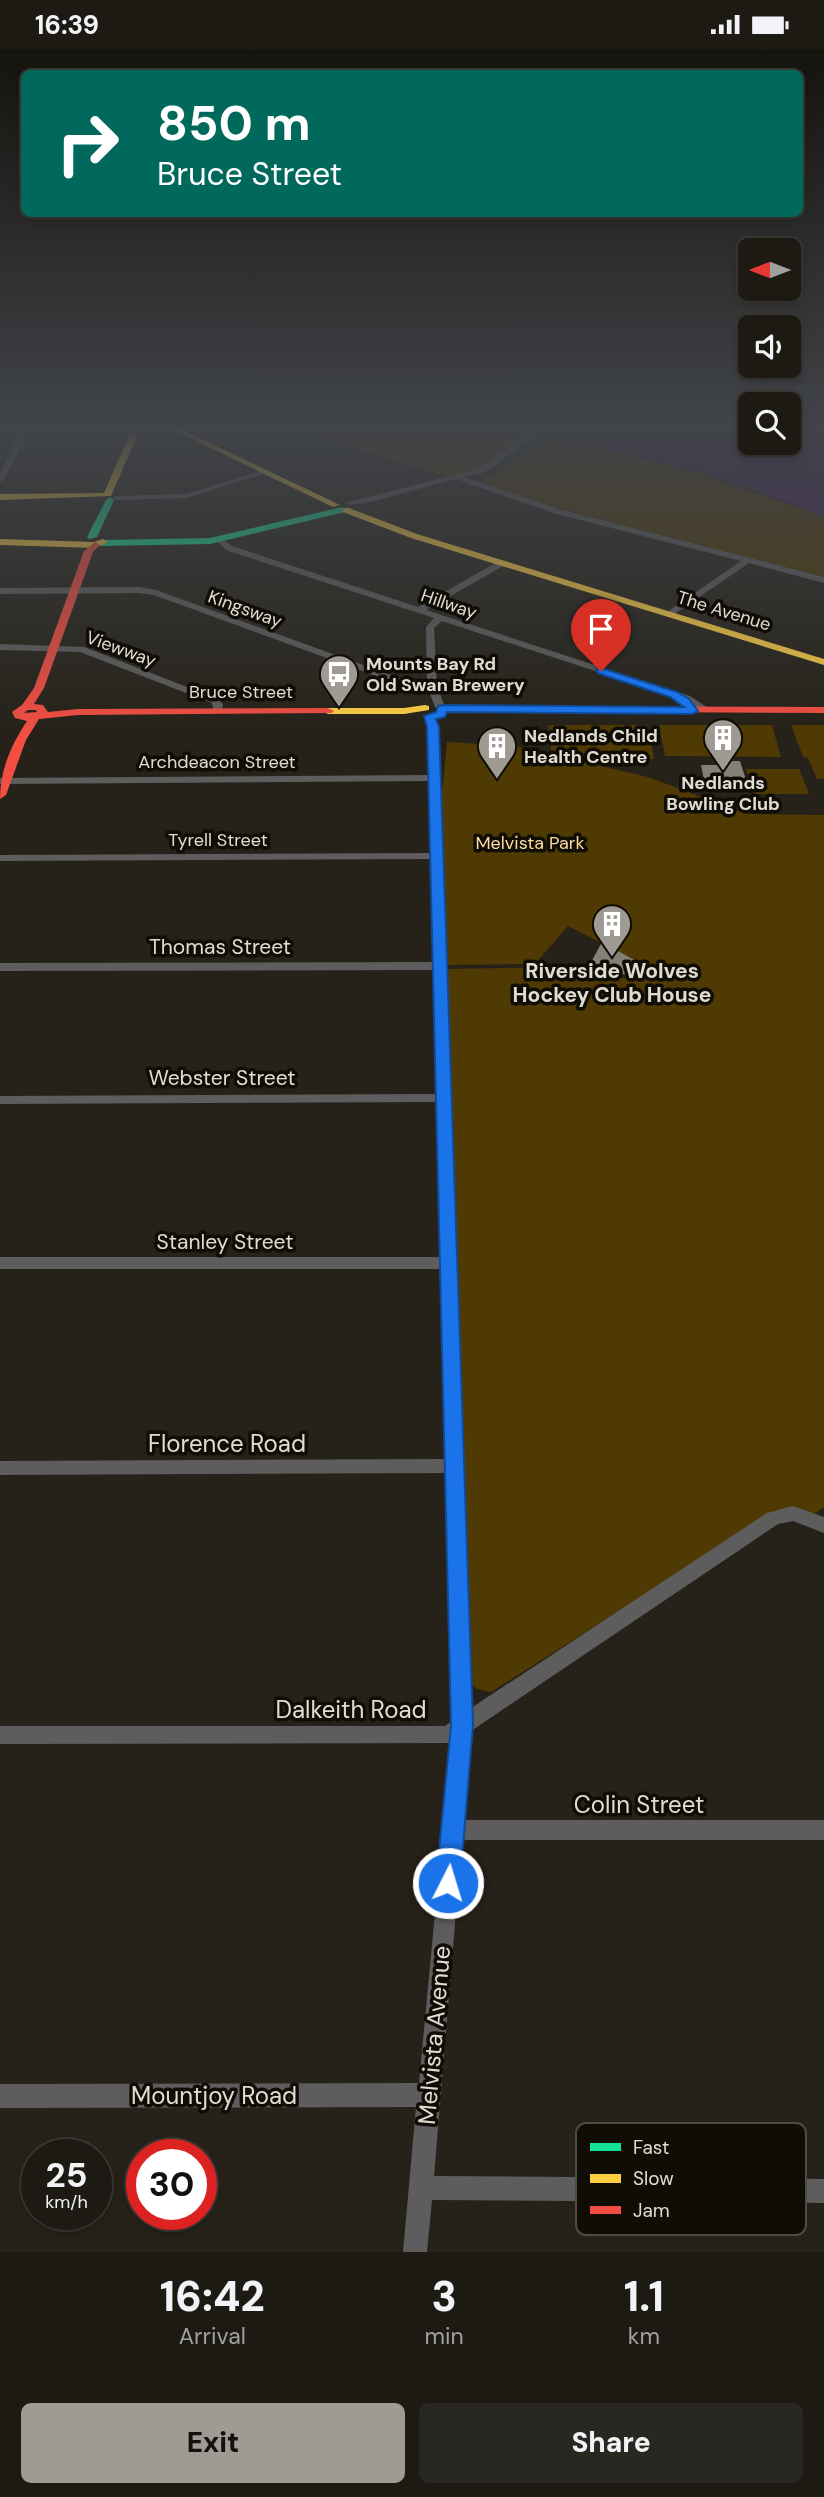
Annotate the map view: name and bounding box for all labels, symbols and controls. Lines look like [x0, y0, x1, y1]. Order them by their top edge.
text: 16:39 [35, 8, 99, 42]
text: 850 m [157, 91, 311, 155]
icon: right [42, 98, 133, 189]
text: Bruce Street [157, 153, 342, 195]
north arrow [738, 238, 802, 301]
map controls [738, 238, 801, 455]
button: sound [738, 315, 801, 378]
button: search [738, 392, 801, 455]
street label: Hillway [418, 583, 480, 625]
street label: Kingsway [205, 585, 285, 633]
street label: The Avenue [674, 585, 774, 637]
pin [571, 599, 631, 671]
icon: arrive [582, 610, 620, 648]
street label: Viewway [83, 625, 159, 673]
place label: Mounts Bay Rd Old Swan Brewery [366, 652, 525, 697]
bus stop icon: Mounts Bay Rd Old Swan Brewery [318, 653, 360, 708]
street label: Bruce Street [189, 680, 293, 704]
building icon: Nedlands Bowling Club [702, 717, 744, 772]
place label: Nedlands Child Health Centre [524, 724, 658, 769]
building icon: Nedlands Child Health Centre [476, 725, 518, 780]
street label: Archdeacon Street [138, 750, 296, 774]
place label: Nedlands Bowling Club [666, 771, 780, 816]
street label: Tyrell Street [168, 828, 268, 852]
park label: Melvista Park [475, 831, 585, 855]
building icon: Riverside Wolves Hockey Club House [591, 903, 633, 958]
street label: Thomas Street [149, 933, 291, 961]
place label: Riverside Wolves Hockey Club House [513, 957, 711, 1009]
street label: Webster Street [148, 1064, 296, 1092]
street label: Stanley Street [157, 1228, 293, 1256]
street label: Florence Road [148, 1428, 306, 1459]
street label: Dalkeith Road [275, 1694, 427, 1725]
street label: Colin Street [574, 1789, 704, 1820]
position arrow [411, 1846, 485, 1920]
street label: Melvista Avenue [411, 1944, 457, 2126]
street label: Mountjoy Road [131, 2080, 297, 2111]
legend [576, 2123, 806, 2235]
text: Fast [633, 2135, 669, 2160]
speed limit sign: 30 [126, 2139, 217, 2230]
text: 25 [46, 2152, 87, 2198]
text: Slow [633, 2166, 674, 2191]
text: km/h [45, 2190, 88, 2214]
text: Jam [633, 2198, 670, 2223]
text: 16:42 [160, 2269, 265, 2324]
text: 3 [432, 2269, 457, 2324]
text: 1.1 [624, 2269, 664, 2324]
text: Arrival [179, 2321, 246, 2351]
text: min [425, 2321, 464, 2351]
text: km [628, 2321, 660, 2351]
button: Exit [21, 2403, 405, 2483]
button: Share [419, 2403, 803, 2483]

